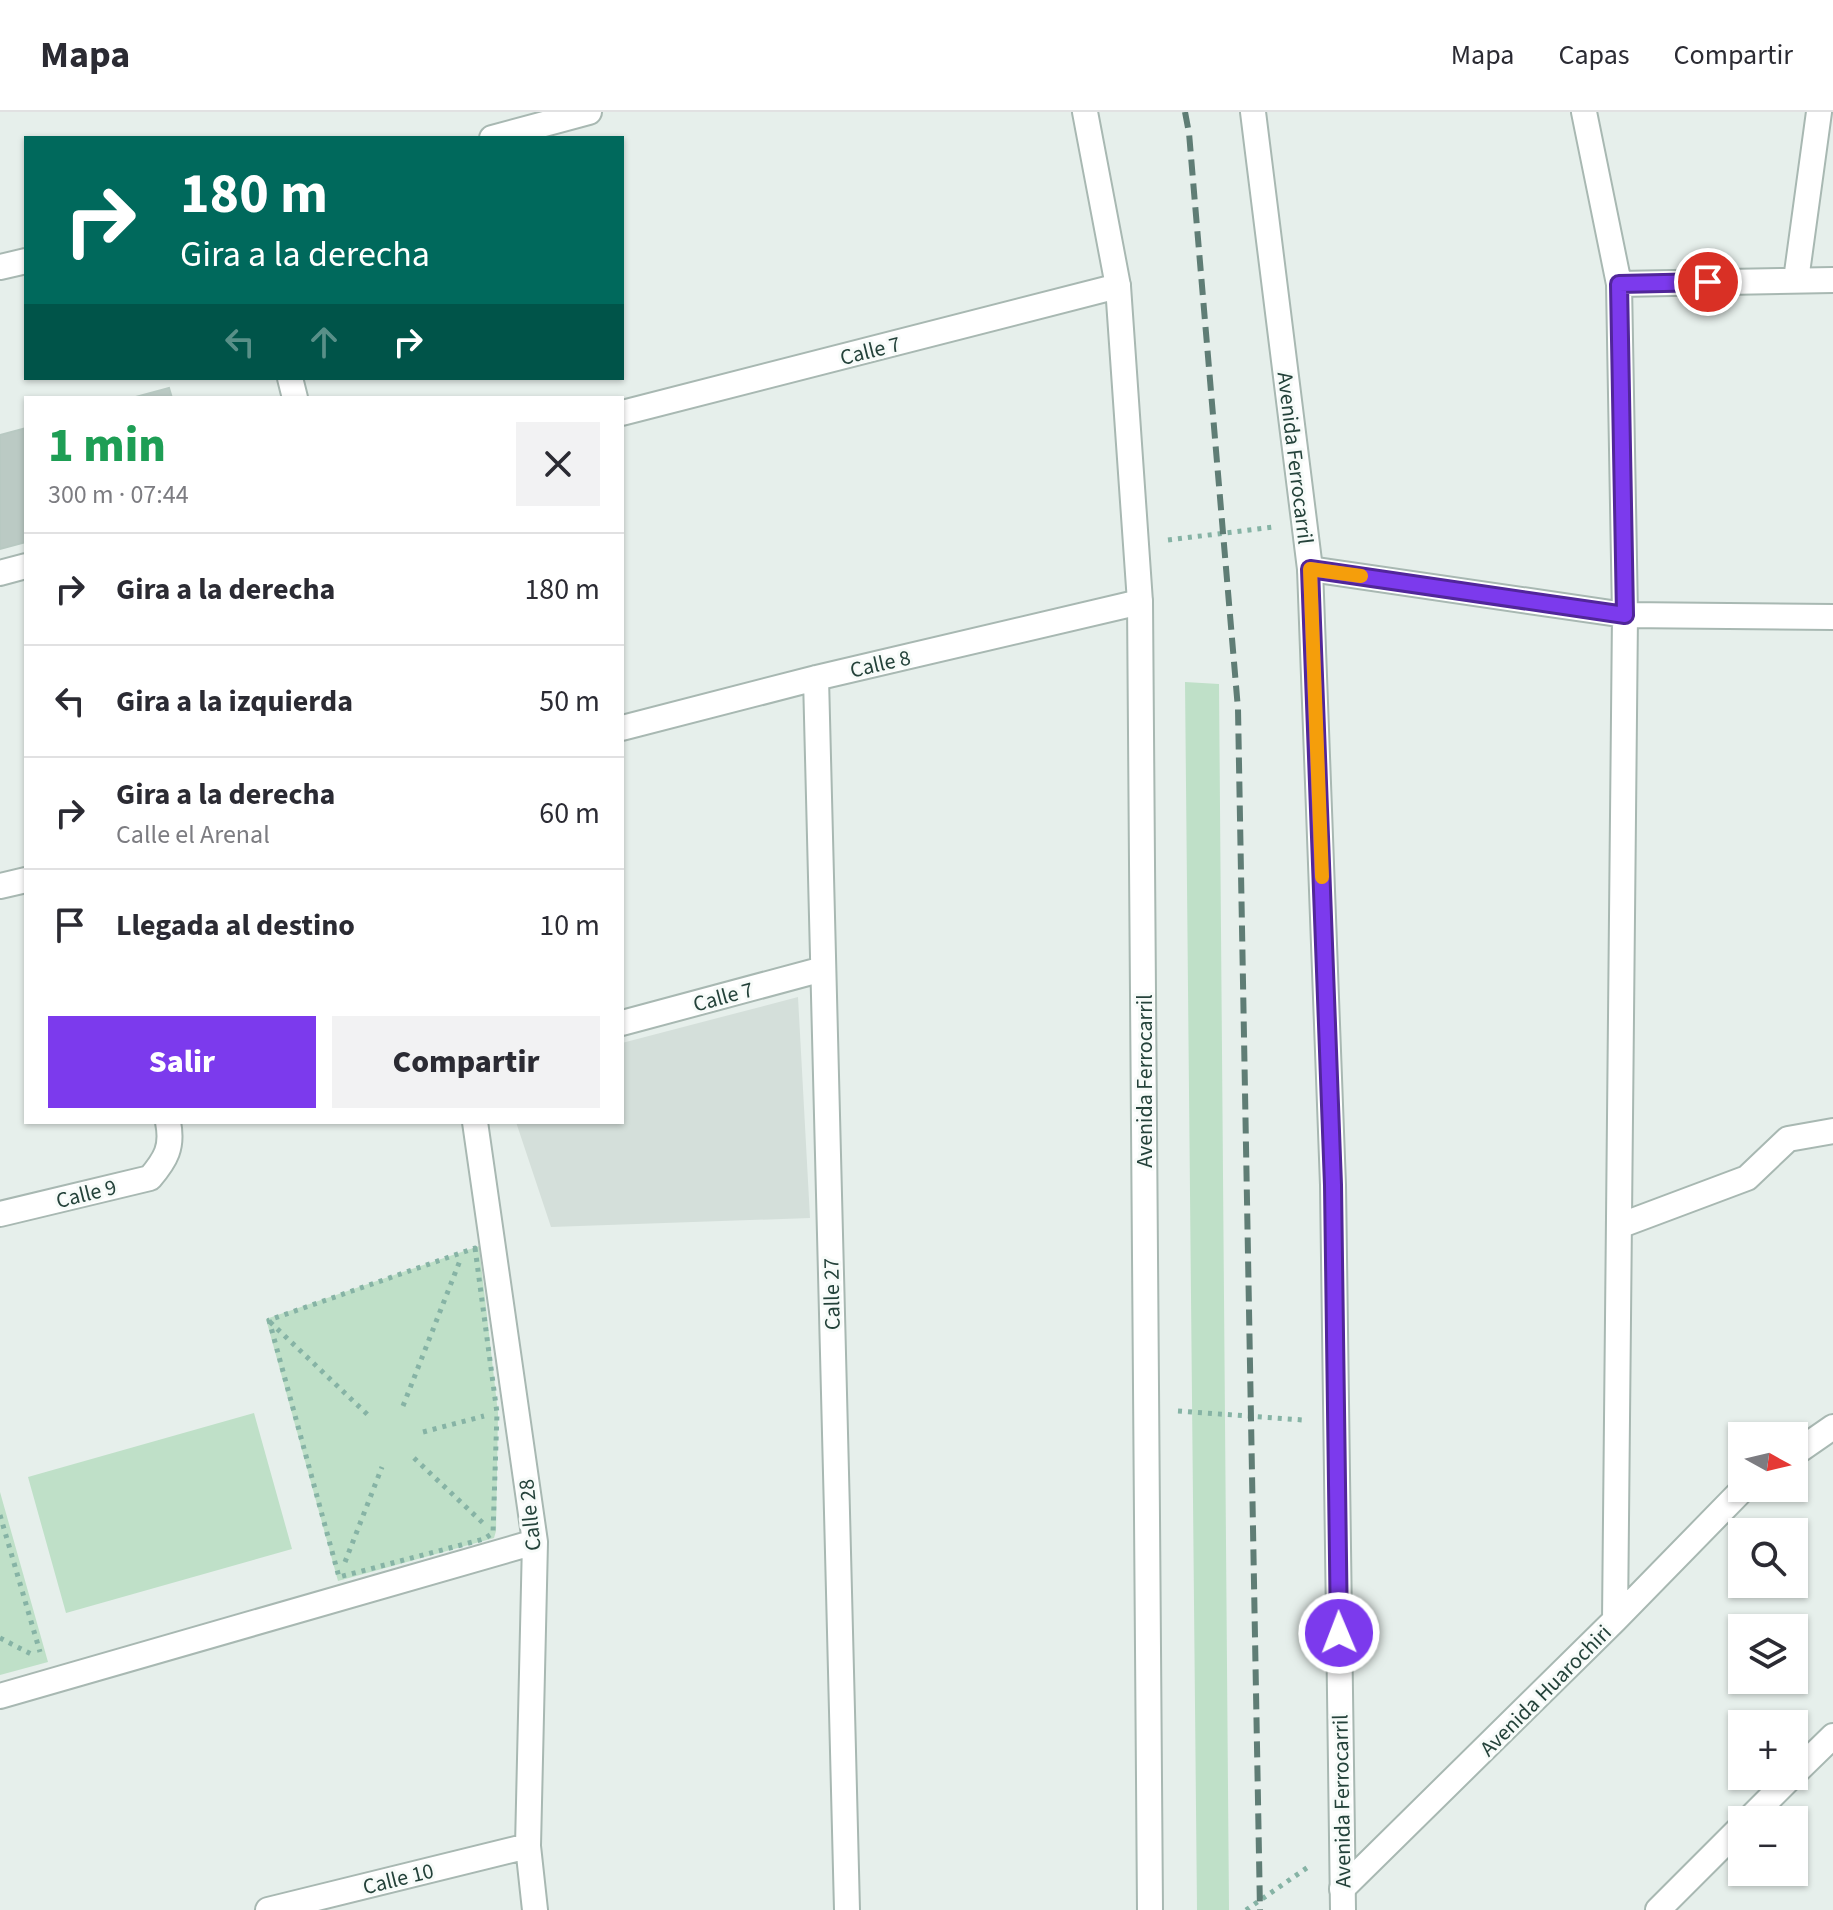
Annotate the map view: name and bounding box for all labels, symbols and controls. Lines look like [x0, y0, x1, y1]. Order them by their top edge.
text: Mapa [40, 28, 130, 82]
text: Mapa [1451, 35, 1514, 75]
text: Capas [1558, 35, 1630, 75]
text: Compartir [1674, 35, 1793, 75]
text: 180 m [180, 155, 328, 234]
icon: right [48, 168, 152, 272]
text: Gira a la derecha [180, 229, 430, 280]
pin [1674, 248, 1742, 316]
icon: arrive [1686, 260, 1730, 304]
icon: left [218, 320, 262, 364]
icon: ahead [302, 320, 346, 364]
icon: right [386, 320, 430, 364]
street label: Calle 7 [837, 328, 904, 374]
street label: Avenida Ferrocarril [1269, 370, 1321, 546]
text: 1 min [48, 412, 166, 480]
button: close [516, 422, 600, 506]
text: 300 m · 07:44 [48, 476, 189, 513]
icon: right [48, 567, 92, 611]
text: Gira a la derecha [116, 568, 335, 611]
text: 180 m [524, 568, 600, 611]
street label: Calle 8 [847, 641, 914, 686]
icon: left [48, 679, 92, 723]
text: Gira a la izquierda [116, 680, 353, 723]
text: 50 m [539, 680, 600, 723]
text: Gira a la derecha [116, 773, 335, 816]
icon: right [48, 791, 92, 835]
text: 60 m [539, 792, 600, 835]
text: Calle el Arenal [116, 816, 270, 853]
icon: arrive [48, 903, 92, 947]
text: Llegada al destino [116, 904, 355, 947]
text: 10 m [539, 904, 600, 947]
street label: Calle 7 [690, 974, 757, 1020]
street label: Avenida Ferrocarril [1129, 994, 1161, 1168]
button: Salir [48, 1016, 316, 1108]
button: Compartir [332, 1016, 600, 1108]
street label: Calle 9 [53, 1171, 120, 1217]
street label: Calle 27 [815, 1258, 849, 1330]
north arrow [1728, 1422, 1808, 1502]
map controls [1728, 1422, 1808, 1886]
street label: Calle 28 [510, 1477, 550, 1552]
button: search [1728, 1518, 1808, 1598]
position arrow [1297, 1591, 1381, 1675]
button: layers [1728, 1614, 1808, 1694]
street label: Avenida Huarochiri [1472, 1617, 1619, 1764]
button: + [1728, 1710, 1808, 1790]
street label: Avenida Ferrocarril [1324, 1714, 1360, 1888]
button: − [1728, 1806, 1808, 1886]
street label: Calle 10 [359, 1855, 437, 1903]

